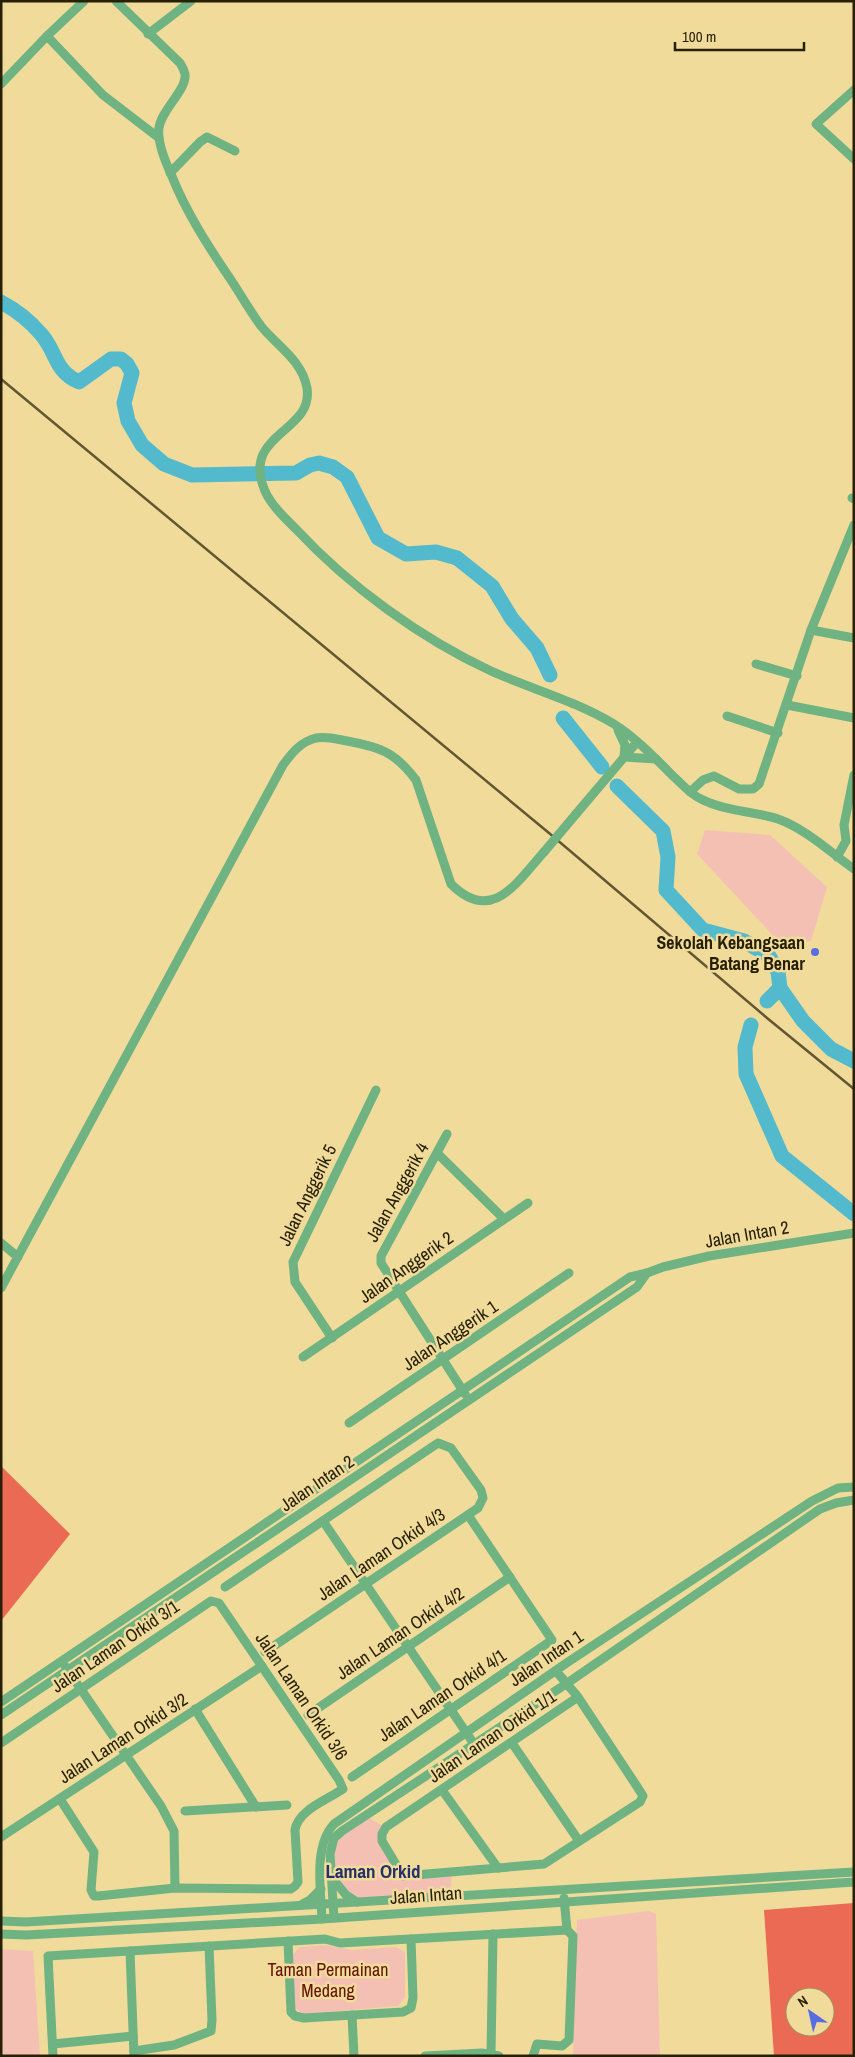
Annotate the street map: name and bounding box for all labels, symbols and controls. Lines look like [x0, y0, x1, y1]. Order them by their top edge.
scale bar [675, 20, 804, 52]
text: 100 m [682, 26, 716, 47]
place label: Sekolah Kebangsaan Batang Benar [657, 930, 805, 976]
marker: Sekolah Kebangsaan Batang Benar [809, 946, 821, 958]
street label: Jalan Anggerik 4 [359, 1138, 435, 1246]
street label: Jalan Anggerik 5 [272, 1140, 342, 1250]
street label: Jalan Intan 2 [703, 1214, 791, 1254]
street label: Jalan Anggerik 2 [354, 1225, 458, 1309]
street label: Jalan Anggerik 1 [397, 1293, 503, 1376]
street label: Jalan Intan 2 [275, 1449, 359, 1517]
street label: Jalan Laman Orkid 4/3 [312, 1502, 450, 1606]
street label: Jalan Laman Orkid 4/2 [331, 1581, 469, 1685]
street label: Jalan Laman Orkid 3/1 [46, 1593, 185, 1698]
street label: Jalan Intan 1 [504, 1624, 589, 1692]
street label: Jalan Laman Orkid 3/6 [250, 1627, 354, 1765]
street label: Jalan Laman Orkid 4/1 [373, 1642, 512, 1747]
street label: Jalan Laman Orkid 1/1 [423, 1683, 562, 1788]
street label: Jalan Laman Orkid 3/2 [54, 1687, 192, 1789]
district label: Laman Orkid [325, 1858, 421, 1884]
street label: Jalan Intan [389, 1880, 463, 1910]
park label: Taman Permainan Medang [268, 1957, 388, 2003]
north arrow [785, 1987, 835, 2037]
text: N [794, 1991, 811, 2011]

